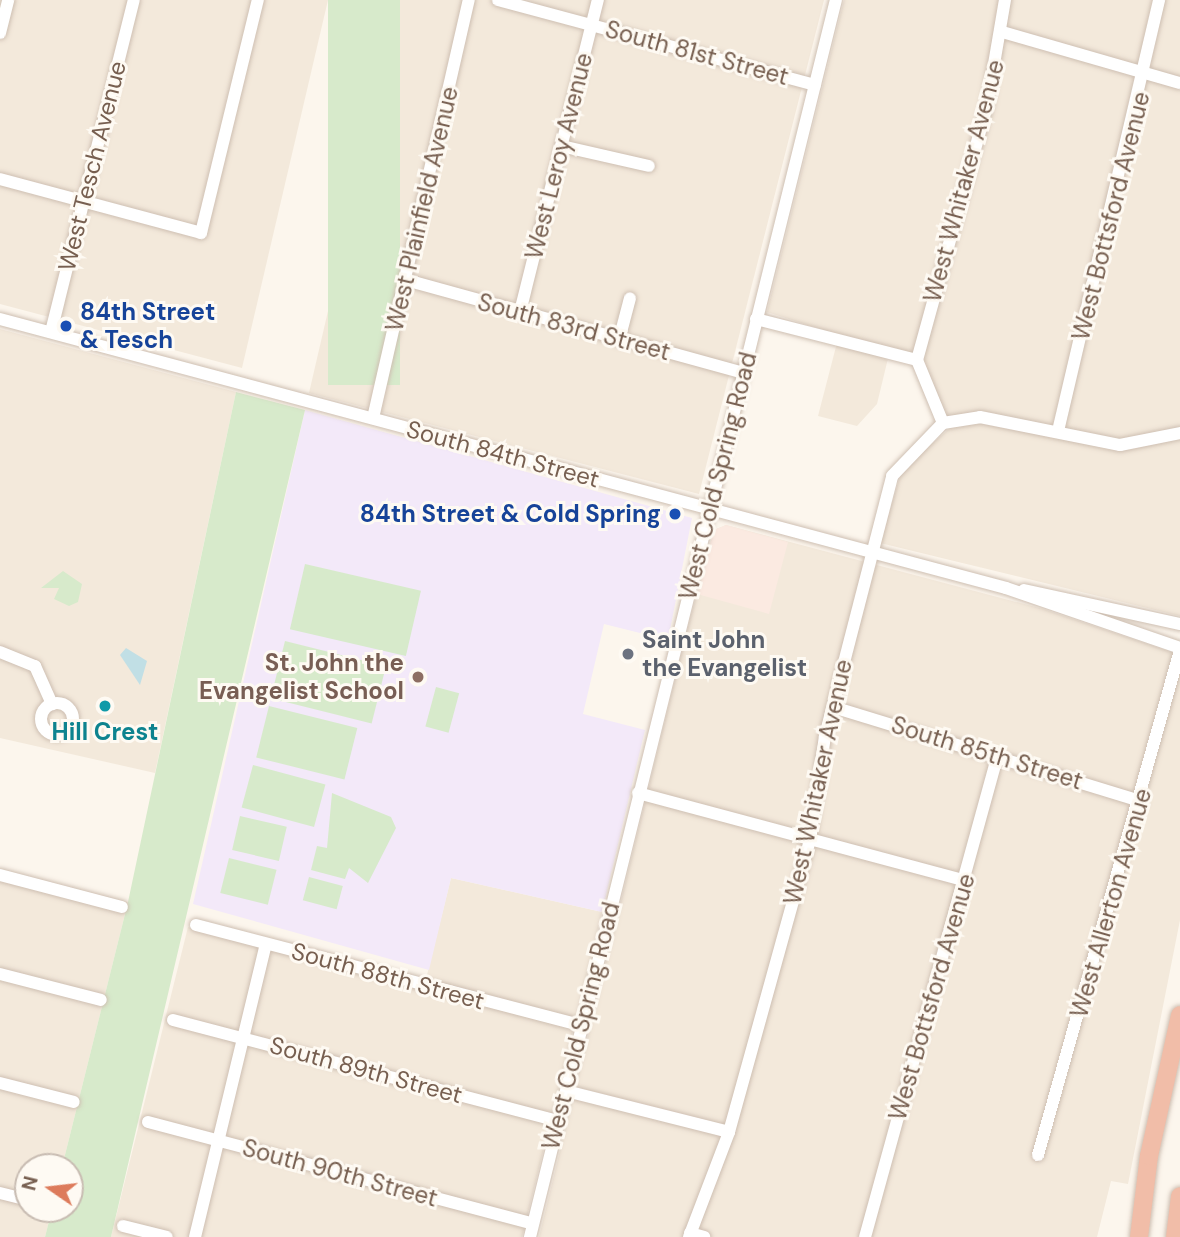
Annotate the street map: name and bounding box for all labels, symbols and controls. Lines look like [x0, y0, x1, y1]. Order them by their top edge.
street label: South 81st Street [602, 15, 792, 91]
street label: West Leroy Avenue [519, 50, 599, 262]
street label: West Whitaker Avenue [918, 57, 1010, 305]
street label: West Tesch Avenue [52, 58, 132, 274]
street label: West Plainfield Avenue [380, 84, 464, 334]
street label: West Bottsford Avenue [1066, 89, 1156, 343]
street label: South 83rd Street [475, 287, 673, 367]
place label: 84th Street & Tesch [80, 298, 215, 354]
marker: 84th Street & Tesch [58, 318, 74, 334]
street label: West Cold Spring Road [673, 349, 763, 603]
street label: South 84th Street [404, 414, 602, 494]
place label: 84th Street & Cold Spring [360, 500, 661, 528]
marker: 84th Street & Cold Spring [667, 506, 683, 522]
place label: Saint John the Evangelist [642, 626, 807, 682]
marker: Saint John the Evangelist [620, 646, 636, 662]
place label: St. John the Evangelist School [199, 649, 404, 705]
street label: West Whitaker Avenue [778, 657, 858, 907]
marker: St. John the Evangelist School [410, 669, 426, 685]
marker: Hill Crest [97, 698, 113, 714]
street label: South 85th Street [888, 710, 1086, 796]
place label: Hill Crest [52, 718, 158, 746]
street label: West Allerton Avenue [1064, 785, 1158, 1021]
street label: West Bottsford Avenue [883, 870, 981, 1124]
street label: West Cold Spring Road [536, 899, 626, 1153]
street label: South 88th Street [289, 936, 487, 1016]
street label: South 89th Street [267, 1030, 465, 1110]
street label: South 90th Street [239, 1133, 441, 1213]
north arrow [14, 1153, 84, 1223]
text: N [16, 1174, 44, 1193]

